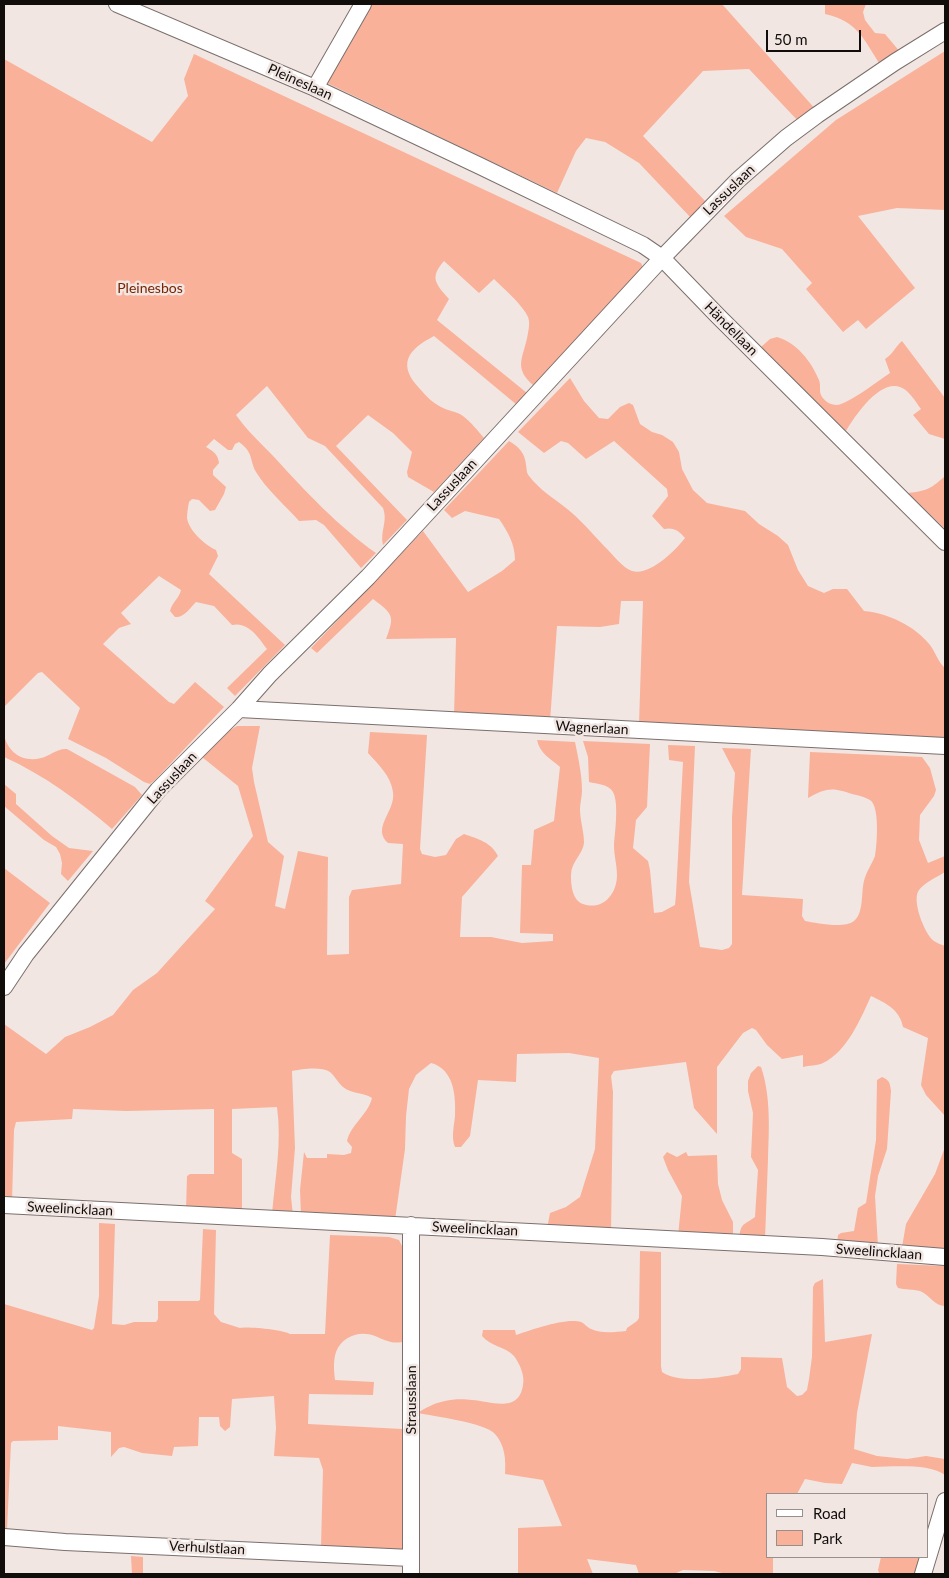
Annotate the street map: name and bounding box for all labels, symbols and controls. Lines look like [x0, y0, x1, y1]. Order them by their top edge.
scale bar [769, 20, 864, 52]
text: 50 m [774, 30, 808, 48]
street label: Pleineslaan [265, 60, 335, 104]
street label: Lassuslaan [700, 161, 758, 219]
park label: Pleinesbos [117, 280, 183, 296]
street label: Händellaan [701, 299, 761, 359]
street label: Lassuslaan [424, 455, 480, 515]
street label: Wagnerlaan [555, 718, 629, 738]
street label: Lassuslaan [144, 748, 200, 808]
street label: Sweelincklaan [26, 1198, 114, 1220]
street label: Sweelincklaan [431, 1218, 519, 1240]
street label: Sweelincklaan [835, 1241, 923, 1263]
street label: Strausslaan [403, 1365, 419, 1435]
legend [766, 1493, 929, 1558]
text: Road [813, 1504, 846, 1522]
text: Park [813, 1529, 842, 1547]
street label: Verhulstlaan [169, 1538, 245, 1558]

